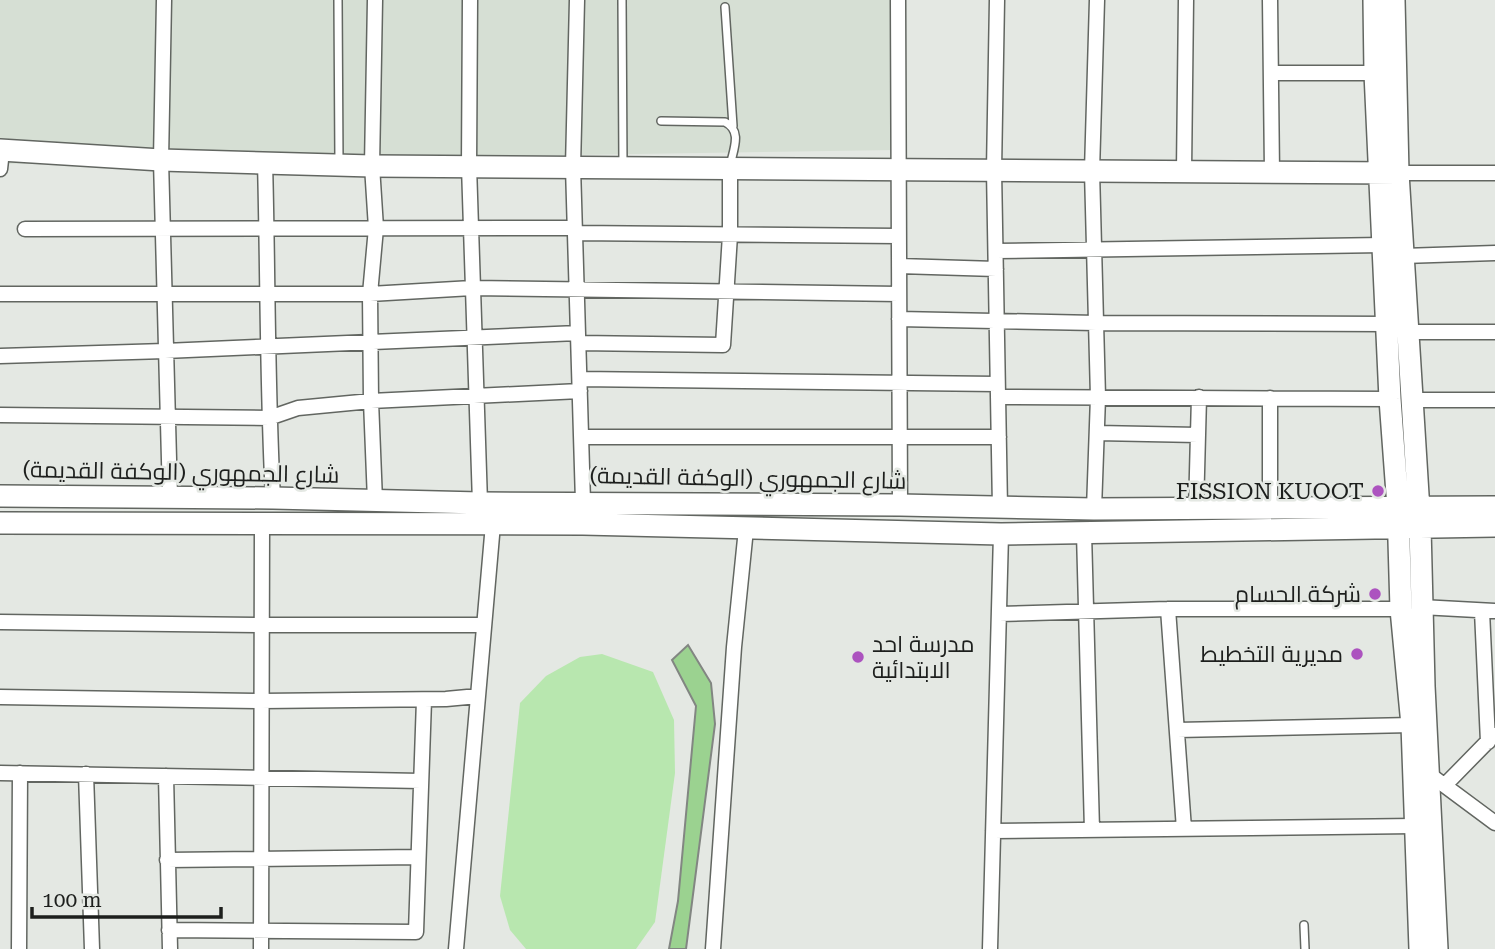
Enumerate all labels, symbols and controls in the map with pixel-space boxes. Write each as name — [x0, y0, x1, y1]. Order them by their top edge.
street label: شارع الجمهوري (الوكفة القديمة) — [22, 456, 340, 493]
street label: شارع الجمهوري (الوكفة القديمة) — [589, 462, 907, 499]
place label: FISSION KUOOT — [1176, 478, 1364, 505]
marker: FISSION KUOOT — [1370, 483, 1386, 499]
place label: شركة الحسام — [1235, 581, 1361, 610]
marker: شركة الحسام — [1367, 586, 1383, 602]
place label: مدرسة احد الابتدائية — [872, 631, 975, 684]
place label: مديرية التخطيط — [1200, 641, 1343, 668]
marker: مديرية التخطيط — [1349, 646, 1365, 662]
marker: مدرسة احد الابتدائية — [850, 649, 866, 665]
scale bar — [32, 876, 220, 920]
text: 100 m — [42, 888, 102, 912]

